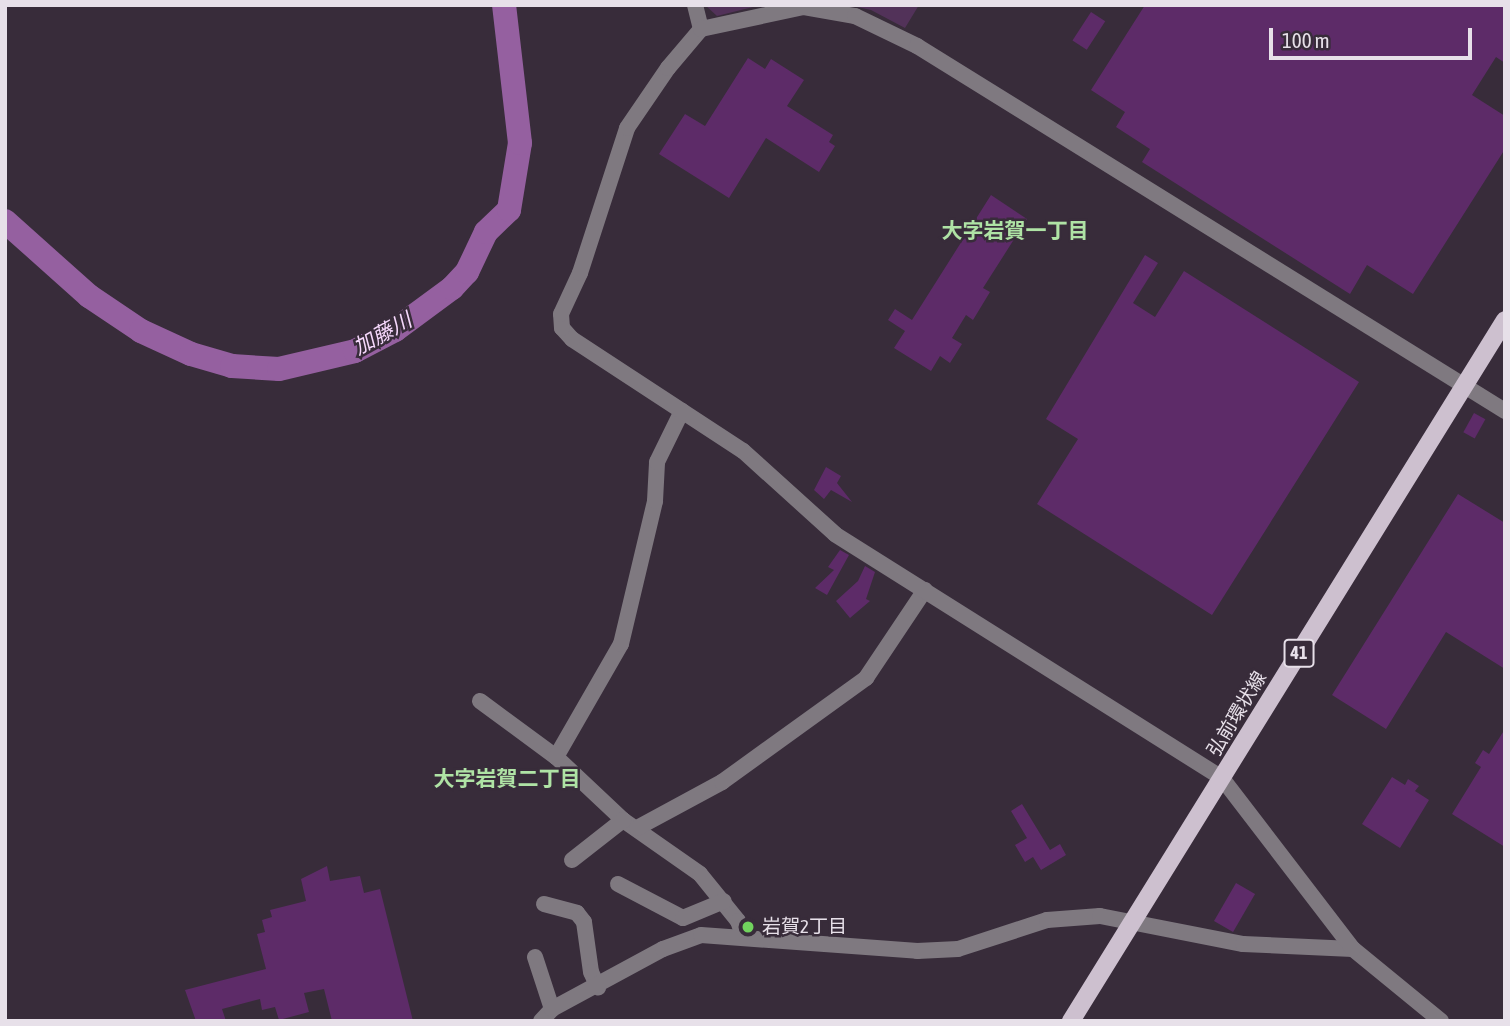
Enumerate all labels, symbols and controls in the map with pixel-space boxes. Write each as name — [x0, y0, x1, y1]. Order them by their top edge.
scale bar — [1272, 14, 1475, 58]
text: 100 m — [1282, 28, 1330, 52]
district label: 大字岩賀一丁目 — [942, 217, 1088, 243]
water label: 加藤川 — [348, 307, 416, 359]
road number: 41 — [1283, 638, 1315, 668]
street label: 弘前環状線 — [1203, 667, 1271, 761]
district label: 大字岩賀二丁目 — [434, 765, 580, 791]
place label: 岩賀2丁目 — [762, 916, 847, 938]
marker: 岩賀2丁目 — [740, 919, 756, 935]

